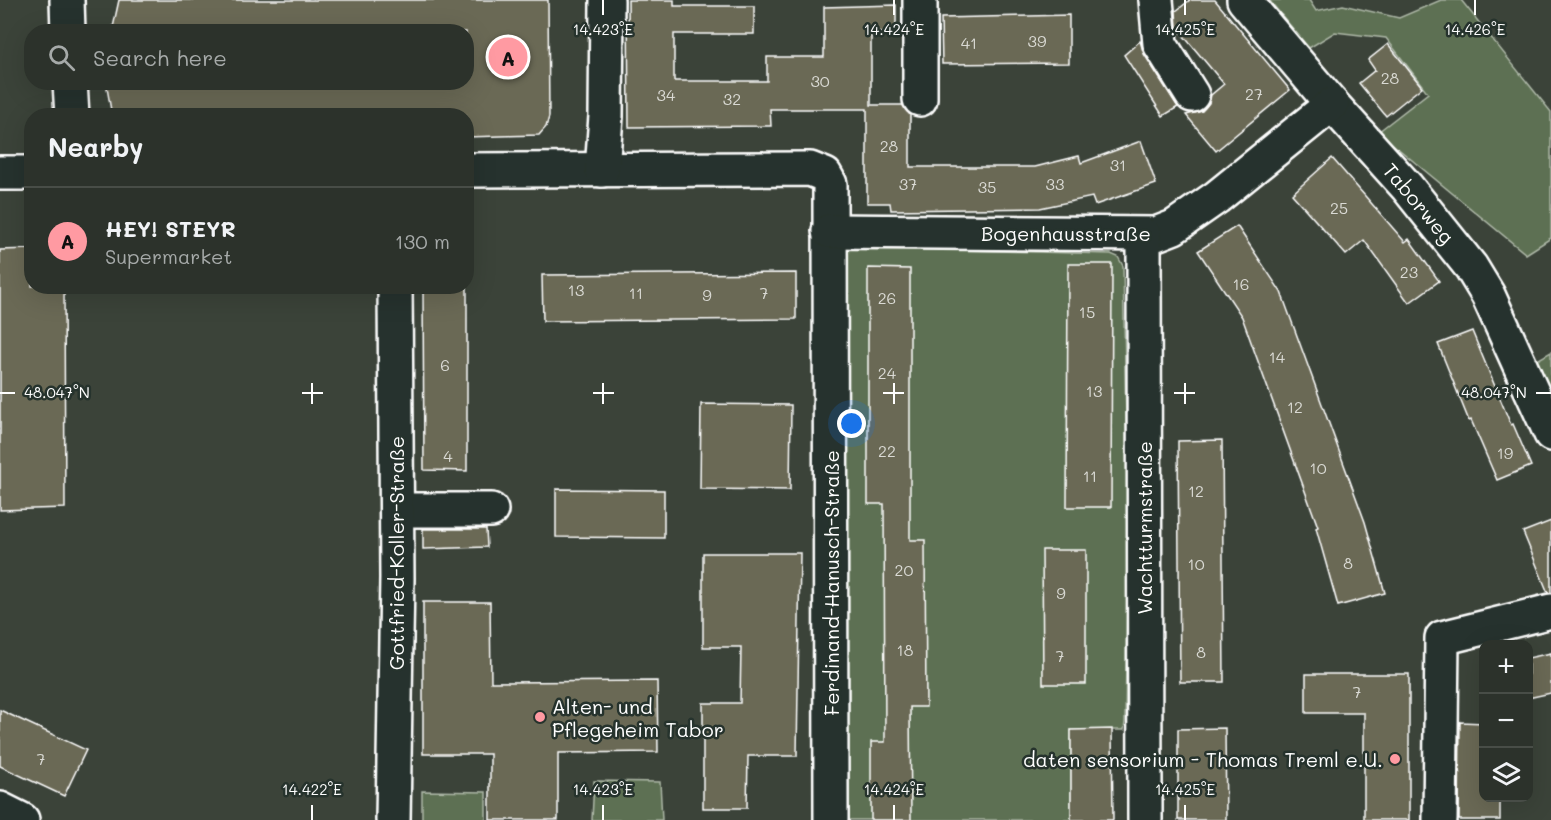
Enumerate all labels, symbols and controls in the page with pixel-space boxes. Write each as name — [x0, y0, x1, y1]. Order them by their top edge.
text: 14.423°E — [573, 19, 634, 39]
text: 14.424°E — [864, 19, 925, 39]
text: 14.425°E — [1155, 19, 1216, 39]
text: 14.426°E — [1445, 19, 1506, 39]
search box — [24, 24, 474, 90]
house number: 39 — [1028, 30, 1046, 51]
house number: 41 — [961, 32, 977, 53]
pin: A — [488, 34, 528, 80]
icon: search — [45, 41, 78, 74]
text: Search here — [93, 43, 227, 72]
house number: 28 — [1381, 67, 1400, 88]
house number: 30 — [810, 70, 830, 91]
house number: 27 — [1245, 83, 1263, 104]
house number: 34 — [657, 84, 676, 105]
house number: 32 — [723, 88, 741, 109]
text: Nearby — [48, 130, 143, 164]
house number: 28 — [880, 135, 899, 156]
house number: 31 — [1110, 154, 1126, 175]
street label: Taborweg — [1378, 157, 1460, 249]
house number: 37 — [899, 173, 917, 194]
house number: 33 — [1046, 173, 1064, 194]
house number: 35 — [978, 176, 996, 197]
house number: 25 — [1330, 197, 1348, 218]
text: HEY! STEYR — [105, 214, 236, 243]
street label: Bogenhausstraße — [981, 220, 1151, 246]
text: A — [61, 228, 74, 254]
text: 130 m — [395, 228, 450, 254]
text: Supermarket — [105, 243, 232, 269]
house number: 23 — [1400, 261, 1418, 282]
house number: 16 — [1233, 273, 1249, 294]
house number: 13 — [568, 279, 584, 300]
house number: 11 — [629, 282, 643, 303]
house number: 7 — [760, 282, 769, 303]
house number: 9 — [702, 284, 712, 305]
house number: 26 — [878, 287, 896, 308]
house number: 15 — [1079, 301, 1095, 322]
house number: 14 — [1269, 346, 1286, 367]
house number: 6 — [440, 354, 450, 375]
house number: 24 — [878, 362, 897, 383]
house number: 13 — [1086, 380, 1102, 401]
text: 48.047°N — [24, 382, 90, 402]
text: 48.047°N — [1461, 382, 1527, 402]
house number: 12 — [1287, 396, 1303, 417]
your location — [837, 409, 866, 438]
street label: Gottfried-Koller-Straße — [383, 436, 409, 670]
house number: 22 — [878, 440, 896, 461]
street label: Wachtturmstraße — [1131, 441, 1157, 615]
house number: 19 — [1497, 442, 1513, 463]
house number: 4 — [443, 445, 453, 466]
street label: Ferdinand-Hanusch-Straße — [818, 450, 844, 716]
house number: 10 — [1309, 457, 1327, 478]
house number: 11 — [1083, 465, 1097, 486]
house number: 12 — [1188, 480, 1204, 501]
house number: 8 — [1343, 552, 1353, 573]
house number: 10 — [1187, 553, 1205, 574]
house number: 20 — [895, 559, 914, 580]
house number: 9 — [1056, 582, 1066, 603]
house number: 18 — [897, 639, 914, 660]
map controls — [1479, 640, 1533, 802]
button: + — [1479, 640, 1533, 694]
house number: 8 — [1196, 641, 1206, 662]
house number: 7 — [1056, 645, 1065, 666]
house number: 7 — [1353, 681, 1362, 702]
place label: Alten- und Pflegeheim Tabor — [552, 693, 724, 742]
button: − — [1479, 694, 1533, 748]
marker: Alten- und Pflegeheim Tabor — [533, 710, 547, 724]
place label: daten sensorium - Thomas Treml e.U. — [1023, 746, 1383, 772]
house number: 7 — [37, 748, 46, 769]
button: layers — [1479, 748, 1533, 802]
marker: daten sensorium - Thomas Treml e.U. — [1388, 752, 1402, 766]
text: 14.422°E — [282, 779, 342, 799]
text: 14.423°E — [573, 779, 634, 799]
text: 14.424°E — [864, 779, 925, 799]
text: 14.425°E — [1155, 779, 1216, 799]

